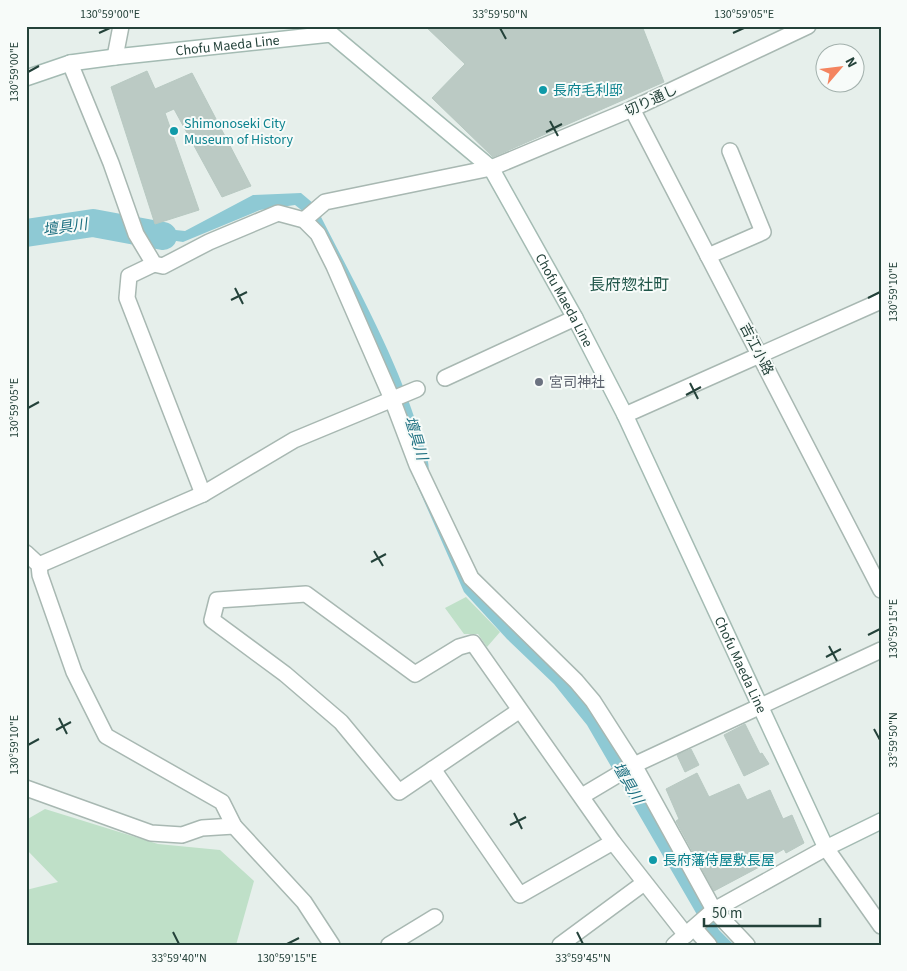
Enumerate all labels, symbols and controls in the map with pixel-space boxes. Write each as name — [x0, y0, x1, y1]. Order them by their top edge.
text: 130°59'00"E — [80, 6, 140, 23]
text: 33°59'50"N — [472, 6, 528, 23]
text: 130°59'05"E — [714, 6, 774, 23]
street label: Chofu Maeda Line — [175, 31, 281, 61]
text: 130°59'00"E — [6, 42, 23, 102]
north arrow — [814, 42, 864, 92]
text: N — [840, 54, 862, 71]
street label: 切り通し — [622, 80, 681, 122]
place label: 長府毛利邸 — [553, 81, 623, 101]
marker: 長府毛利邸 — [537, 84, 549, 96]
place label: Shimonoseki City Museum of History — [184, 114, 294, 150]
marker: Shimonoseki City Museum of History — [168, 125, 180, 137]
water label: 壇具川 — [41, 214, 91, 241]
street label: Chofu Maeda Line — [530, 250, 597, 351]
text: 130°59'10"E — [885, 262, 902, 322]
district label: 長府惣社町 — [589, 274, 669, 296]
street label: 吉江小路 — [734, 320, 778, 379]
place label: 宮司神社 — [549, 373, 605, 393]
marker: 宮司神社 — [533, 376, 545, 388]
text: 130°59'05"E — [6, 378, 23, 438]
water label: 壇具川 — [399, 414, 433, 465]
text: 130°59'15"E — [885, 599, 902, 659]
street label: Chofu Maeda Line — [709, 613, 771, 717]
text: 33°59'50"N — [885, 712, 902, 768]
text: 130°59'10"E — [6, 715, 23, 775]
water label: 壇具川 — [607, 759, 649, 810]
place label: 長府藩侍屋敷長屋 — [663, 851, 775, 871]
marker: 長府藩侍屋敷長屋 — [647, 854, 659, 866]
scale bar — [704, 896, 821, 928]
text: 50 m — [712, 903, 742, 924]
text: 33°59'40"N — [151, 950, 207, 967]
text: 130°59'15"E — [257, 950, 317, 967]
text: 33°59'45"N — [555, 950, 611, 967]

